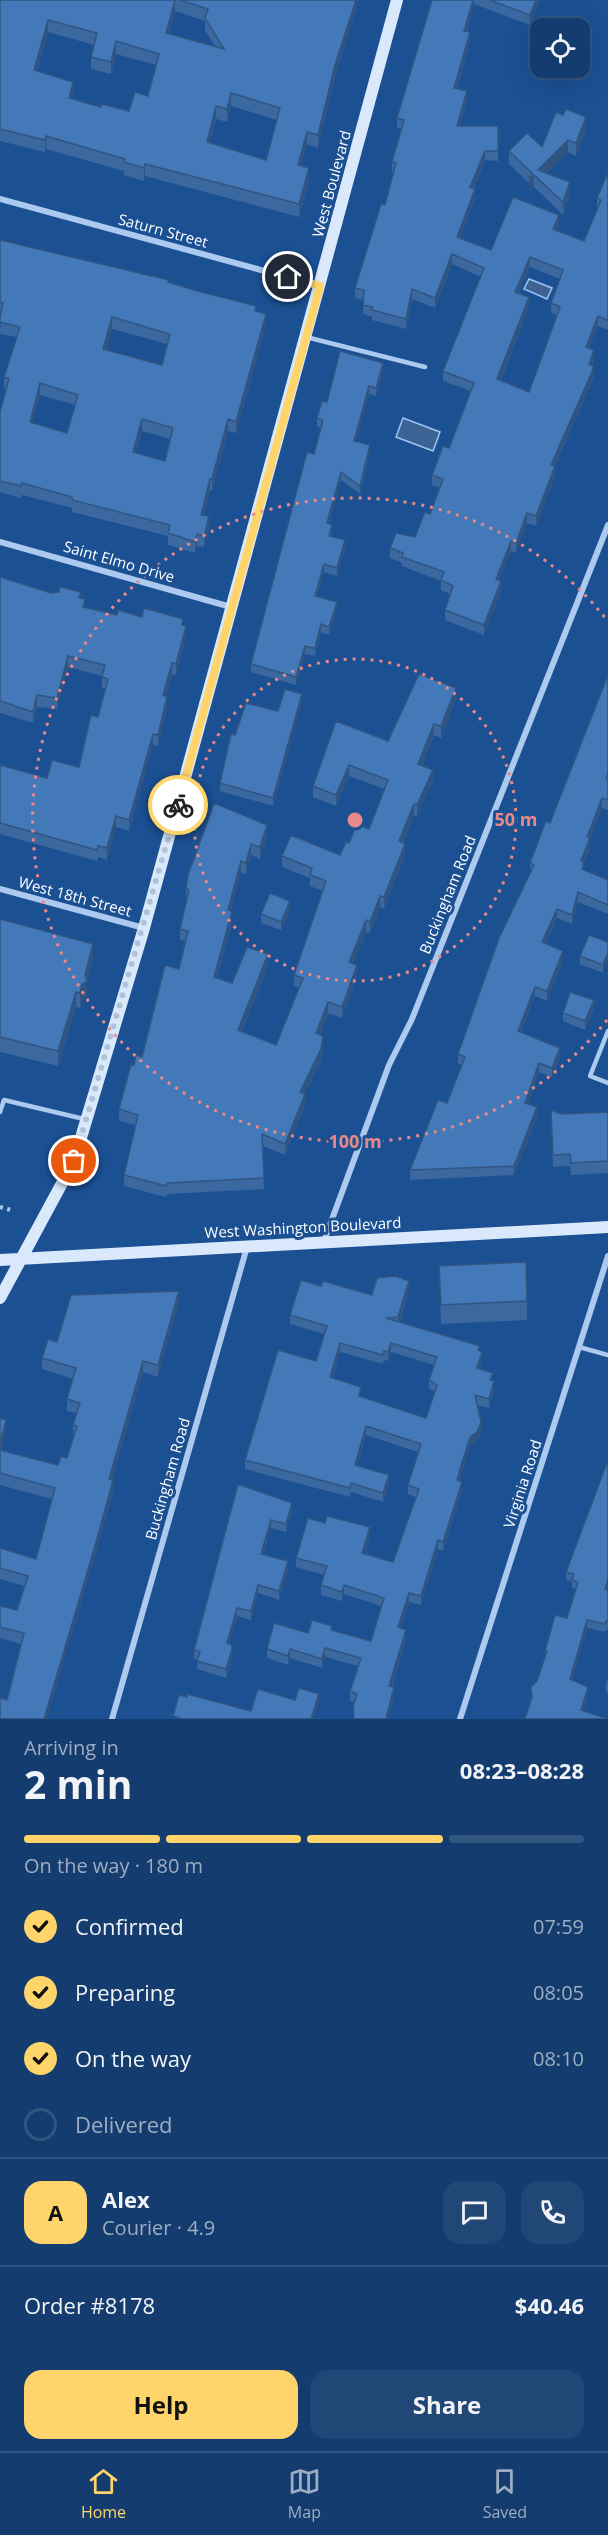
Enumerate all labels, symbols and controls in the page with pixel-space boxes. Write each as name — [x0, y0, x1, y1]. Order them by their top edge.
map controls — [530, 18, 590, 78]
button: locate — [530, 18, 590, 78]
street label: West Boulevard — [307, 128, 355, 239]
street label: Saturn Street — [116, 208, 210, 252]
pin — [262, 251, 313, 302]
icon: home — [271, 260, 304, 293]
street label: Saint Elmo Drive — [62, 536, 177, 586]
courier — [148, 775, 208, 835]
icon: bike — [162, 789, 195, 822]
text: 50 m — [495, 807, 537, 831]
centre of rings — [345, 810, 365, 830]
street label: Buckingham Road — [414, 832, 480, 957]
street label: West 18th Street — [17, 871, 134, 921]
text: 100 m — [328, 1129, 382, 1153]
pin — [48, 1135, 99, 1186]
icon: bag — [57, 1144, 90, 1177]
street label: West Washington Boulevard — [204, 1212, 402, 1242]
street label: Buckingham Road — [140, 1415, 194, 1542]
street label: Virginia Road — [498, 1437, 546, 1530]
text: Arriving in — [24, 1734, 119, 1761]
text: 08:23–08:28 — [460, 1755, 584, 1785]
text: 2 min — [24, 1757, 132, 1810]
text: On the way · 180 m — [24, 1852, 203, 1879]
icon: check — [24, 1910, 57, 1943]
text: Confirmed — [75, 1911, 184, 1941]
text: 07:59 — [533, 1913, 584, 1940]
icon: check — [24, 1976, 57, 2009]
text: Preparing — [75, 1977, 175, 2007]
text: 08:05 — [533, 1979, 584, 2006]
icon: check — [24, 2042, 57, 2075]
text: On the way — [75, 2043, 191, 2073]
text: 08:10 — [533, 2045, 584, 2072]
text: Delivered — [75, 2109, 173, 2139]
button: chat — [443, 2181, 506, 2244]
button: phone — [521, 2181, 584, 2244]
text: Alex — [102, 2184, 150, 2214]
text: A — [48, 2197, 63, 2227]
text: Courier · 4.9 — [102, 2214, 215, 2241]
text: Order #8178 — [24, 2290, 155, 2320]
text: $40.46 — [515, 2290, 584, 2320]
button: Help — [24, 2370, 298, 2439]
button: Share — [310, 2370, 584, 2439]
tab: Home — [81, 2465, 126, 2523]
tab: Map — [288, 2465, 321, 2523]
tab: Saved — [483, 2465, 527, 2523]

